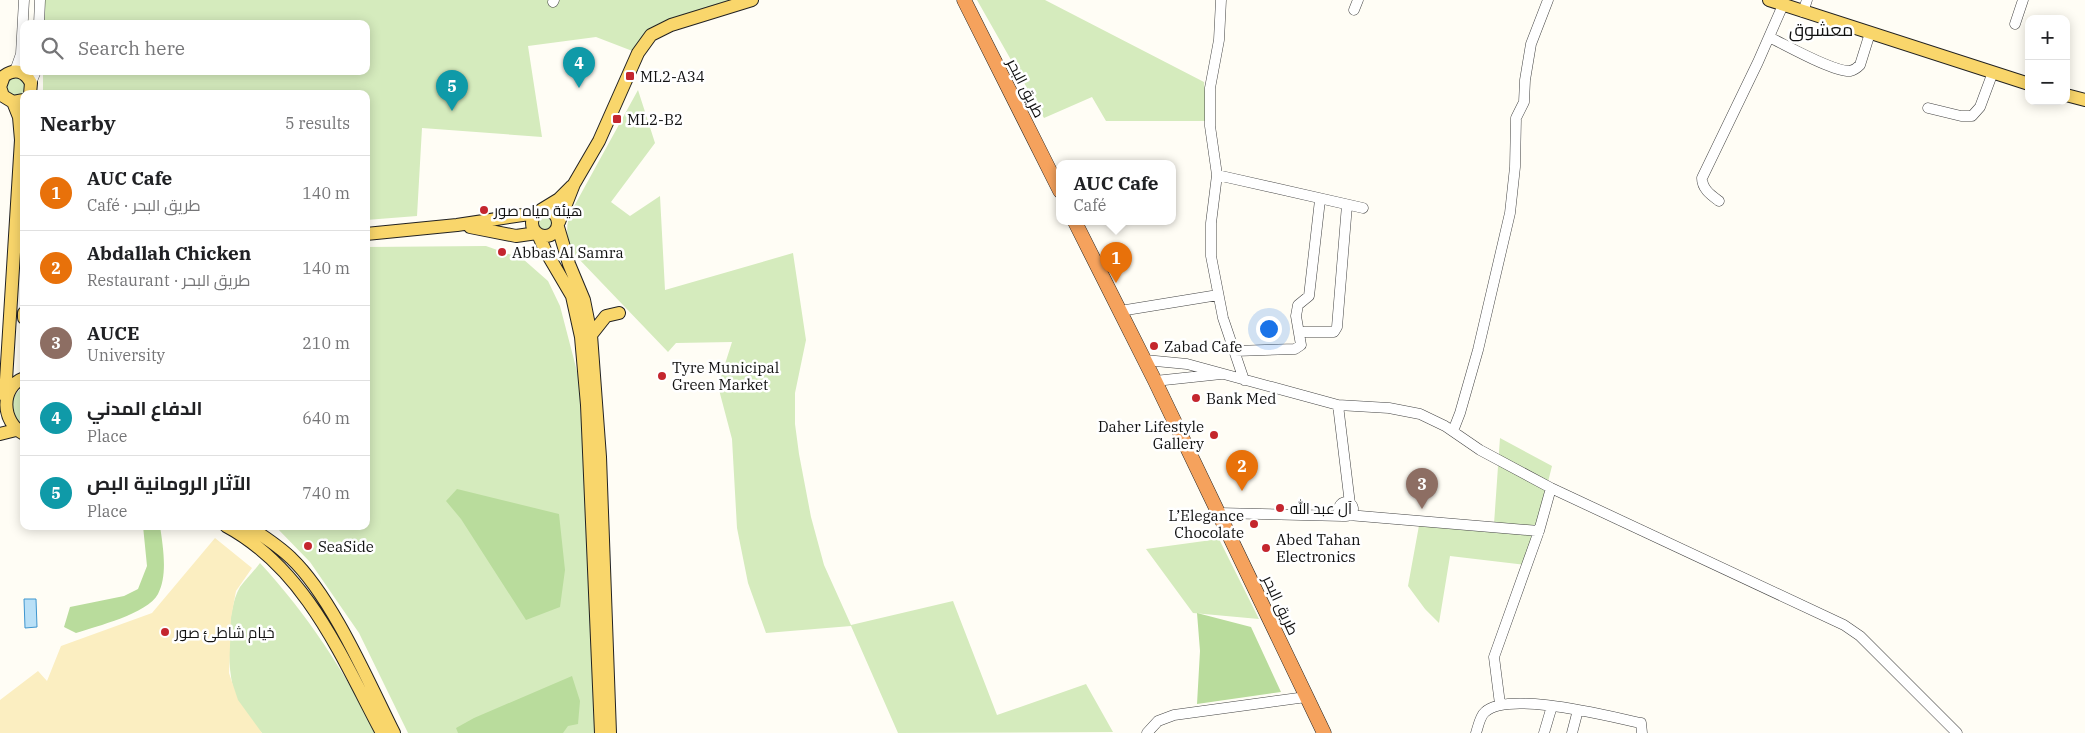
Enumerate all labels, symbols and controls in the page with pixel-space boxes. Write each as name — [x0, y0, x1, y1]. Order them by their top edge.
map controls — [2025, 15, 2070, 105]
button: + — [2025, 15, 2070, 60]
district label: معشوق — [1789, 18, 1853, 42]
search box — [20, 20, 370, 75]
icon: search — [38, 34, 66, 62]
text: Search here — [78, 36, 185, 60]
pin: 4 — [563, 47, 595, 88]
street label: طريق البحر — [1002, 54, 1049, 121]
button: − — [2025, 60, 2070, 105]
place label: ML2-A34 — [640, 67, 705, 86]
pin: 5 — [436, 70, 468, 111]
marker: ML2-A34 — [624, 70, 636, 82]
text: Nearby — [40, 109, 116, 137]
place label: ML2-B2 — [627, 110, 683, 129]
text: 5 results — [285, 113, 350, 133]
marker: ML2-B2 — [611, 113, 623, 125]
popup — [1056, 160, 1176, 225]
text: AUC Cafe — [87, 166, 172, 190]
text: AUC Cafe — [1073, 171, 1159, 195]
text: 1 — [51, 183, 61, 203]
text: 140 m — [302, 183, 350, 203]
text: Café · طريق البحر — [87, 195, 201, 215]
text: Café — [1073, 195, 1106, 215]
place label: هيئة مياه صور — [493, 201, 583, 220]
marker: هيئة مياه صور — [478, 204, 490, 216]
text: Abdallah Chicken — [87, 241, 251, 265]
pin: 1 — [1100, 242, 1132, 283]
place label: Abbas Al Samra — [512, 243, 624, 262]
marker: Abbas Al Samra — [496, 246, 508, 258]
text: 2 — [51, 258, 61, 278]
text: 140 m — [302, 258, 350, 278]
text: Restaurant · طريق البحر — [87, 270, 250, 290]
your location — [1256, 316, 1282, 342]
text: AUCE — [87, 321, 139, 345]
text: 3 — [51, 333, 61, 353]
text: 210 m — [302, 333, 350, 353]
place label: Zabad Cafe — [1164, 337, 1242, 356]
marker: Zabad Cafe — [1148, 340, 1160, 352]
text: University — [87, 345, 165, 365]
place label: Tyre Municipal Green Market — [672, 358, 779, 394]
marker: Tyre Municipal Green Market — [656, 370, 668, 382]
place label: Bank Med — [1206, 389, 1276, 408]
marker: Bank Med — [1190, 392, 1202, 404]
text: الدفاع المدني — [87, 396, 202, 420]
text: 4 — [51, 408, 61, 428]
text: 640 m — [302, 408, 350, 428]
place label: Daher Lifestyle Gallery — [1098, 417, 1204, 453]
text: Place — [87, 426, 127, 446]
marker: Daher Lifestyle Gallery — [1208, 429, 1220, 441]
pin: 2 — [1226, 450, 1258, 491]
pin: 3 — [1406, 468, 1438, 509]
text: الآثار الرومانية البص — [87, 471, 251, 495]
text: 5 — [51, 483, 61, 503]
text: 740 m — [302, 483, 350, 503]
place label: آل عبد الله — [1290, 499, 1352, 518]
text: Place — [87, 501, 127, 521]
marker: آل عبد الله — [1274, 502, 1286, 514]
place label: L’Elegance Chocolate — [1169, 506, 1244, 542]
marker: L’Elegance Chocolate — [1248, 518, 1260, 530]
place label: Abed Tahan Electronics — [1276, 530, 1361, 566]
place label: SeaSide — [318, 537, 374, 556]
marker: SeaSide — [302, 540, 314, 552]
marker: Abed Tahan Electronics — [1260, 542, 1272, 554]
street label: طريق البحر — [1258, 571, 1303, 638]
place label: خيام شاطئ صور — [174, 623, 275, 643]
marker: خيام شاطئ صور — [159, 626, 171, 638]

